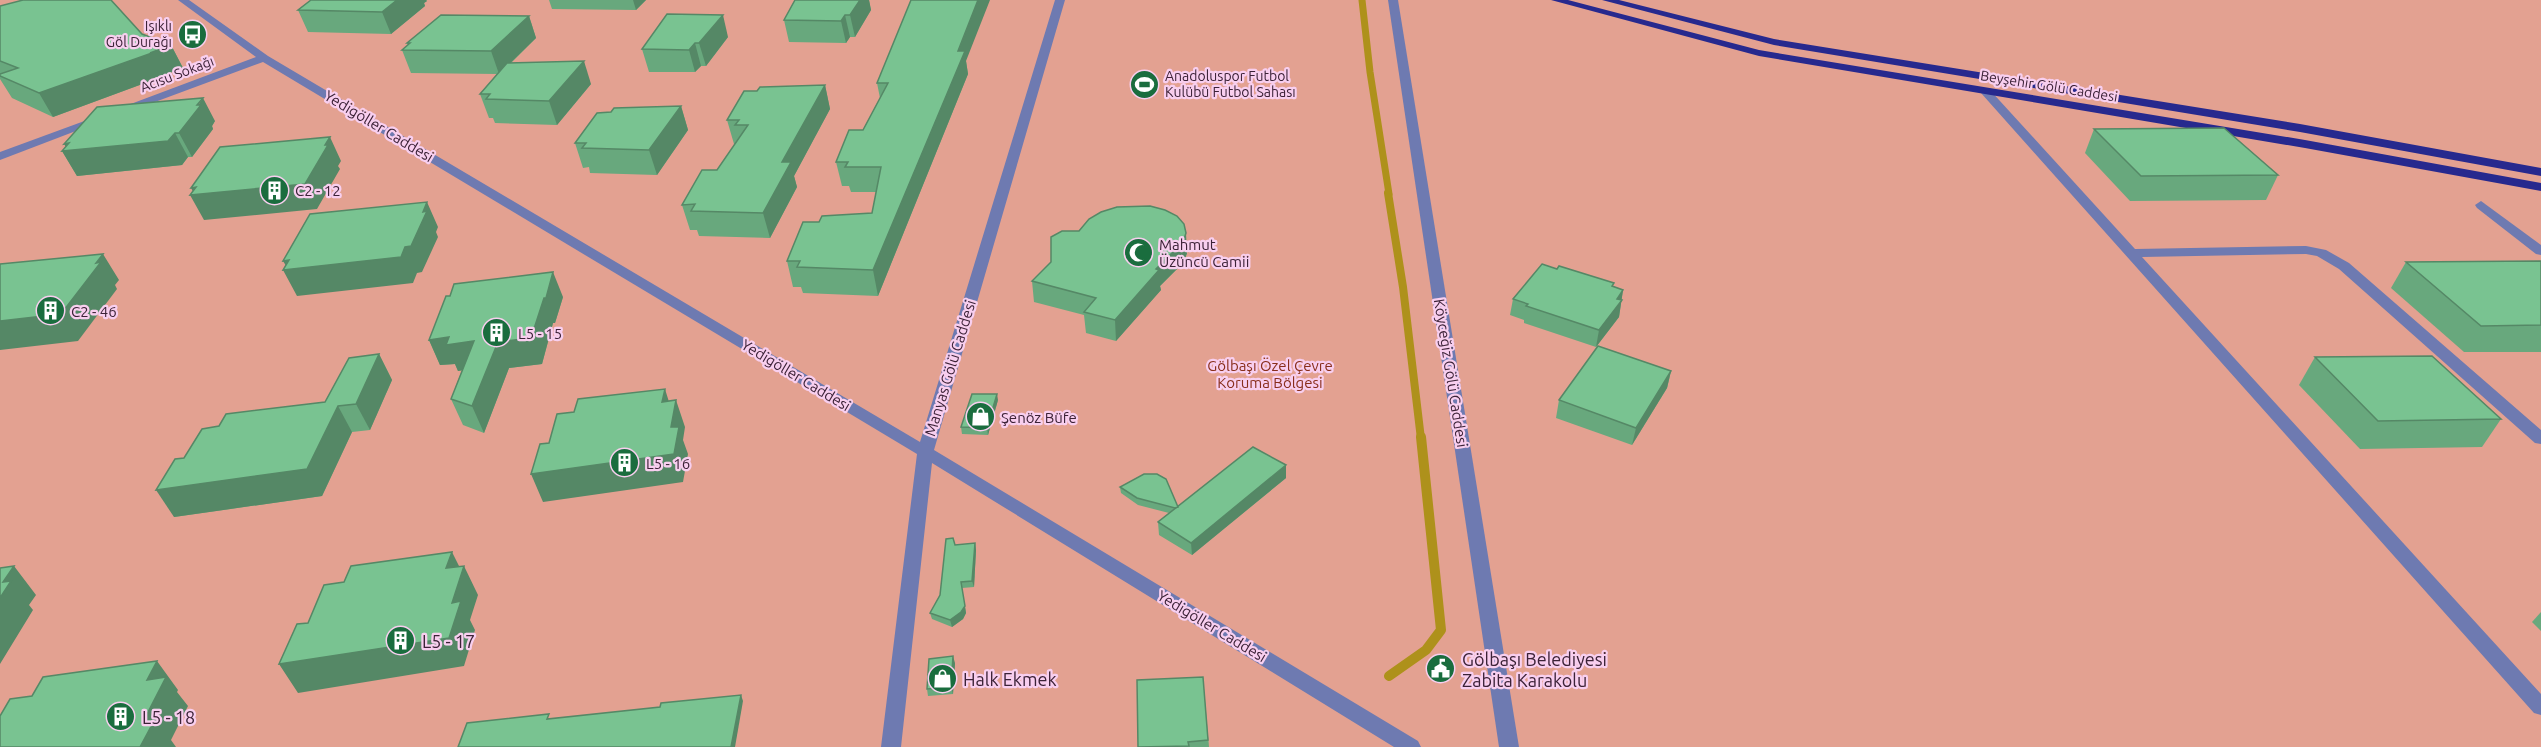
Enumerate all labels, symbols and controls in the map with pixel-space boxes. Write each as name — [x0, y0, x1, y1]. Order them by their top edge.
place label: Işıklı Göl Durağı — [106, 18, 172, 50]
bus stop icon: Işıklı Göl Durağı — [177, 18, 209, 50]
street label: Acısu Sokağı — [138, 53, 216, 95]
street label: Beyşehir Gölü Caddesi — [1979, 67, 2119, 105]
sports icon: Anadoluspor Futbol Kulübü Futbol Sahası — [1128, 68, 1160, 100]
place label: Anadoluspor Futbol Kulübü Futbol Sahası — [1165, 68, 1296, 100]
street label: Yedigöller Caddesi — [321, 87, 437, 165]
building icon: C2 - 12 — [258, 174, 290, 206]
place label: C2 - 12 — [295, 182, 341, 199]
place label: Mahmut Üzüncü Camii — [1159, 236, 1249, 270]
mosque icon: Mahmut Üzüncü Camii — [1122, 237, 1154, 269]
building icon: C2 - 46 — [34, 295, 66, 327]
street label: Köyceğiz Gölü Caddesi — [1431, 297, 1471, 449]
street label: Manyas Gölü Caddesi — [921, 298, 979, 438]
place label: C2 - 46 — [71, 303, 117, 320]
building icon: L5 - 15 — [481, 317, 513, 349]
place label: L5 - 15 — [518, 325, 562, 342]
street label: Yedigöller Caddesi — [738, 336, 854, 414]
park label: Gölbaşı Özel Çevre Koruma Bölgesi — [1207, 357, 1333, 391]
shop icon: Şenöz Büfe — [964, 401, 996, 433]
place label: Şenöz Büfe — [1001, 409, 1077, 426]
building icon: L5 - 16 — [609, 447, 641, 479]
place label: L5 - 16 — [646, 455, 690, 472]
street label: Yedigöller Caddesi — [1154, 587, 1270, 665]
building icon: L5 - 17 — [385, 625, 417, 657]
place label: L5 - 17 — [422, 631, 475, 651]
place label: Gölbaşı Belediyesi Zabita Karakolu — [1462, 649, 1607, 690]
public building icon: Gölbaşı Belediyesi Zabita Karakolu — [1425, 653, 1457, 685]
shop icon: Halk Ekmek — [926, 663, 958, 695]
place label: Halk Ekmek — [963, 669, 1056, 689]
building icon: L5 - 18 — [105, 701, 137, 733]
place label: L5 - 18 — [142, 707, 195, 727]

